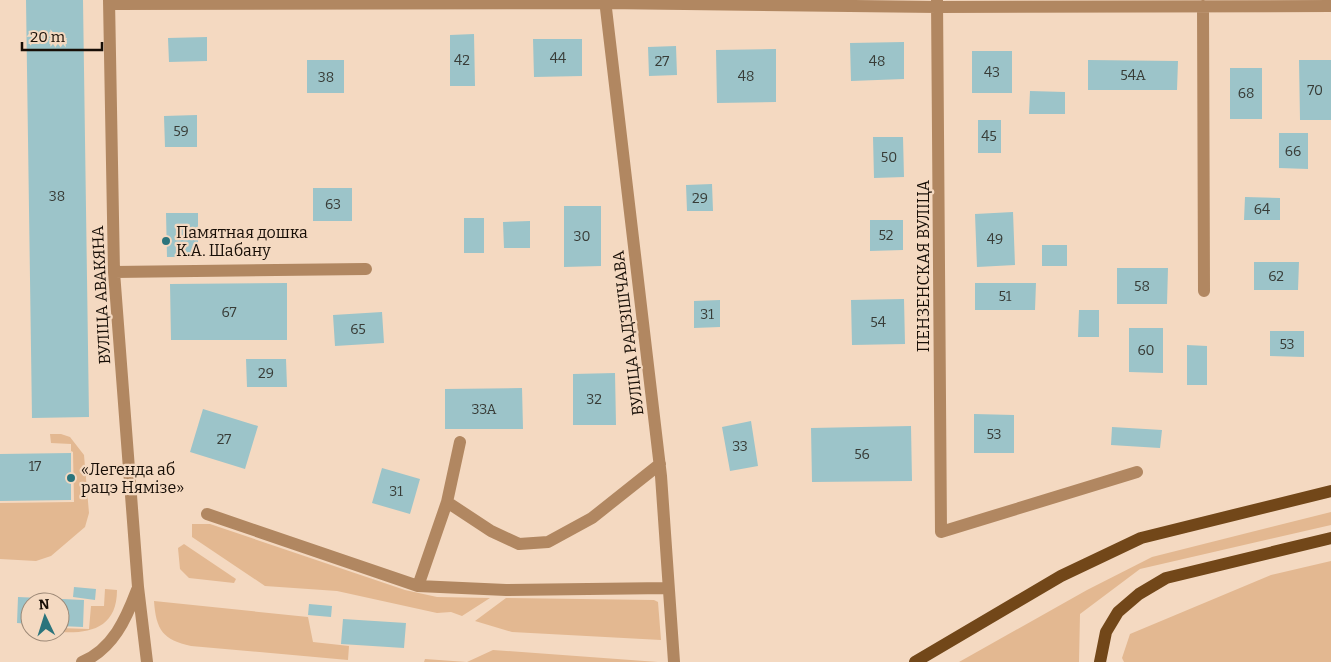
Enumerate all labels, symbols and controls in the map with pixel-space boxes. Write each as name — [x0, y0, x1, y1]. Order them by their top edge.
scale bar — [22, 20, 102, 52]
text: 20 m — [30, 28, 66, 46]
house number: 44 — [550, 50, 566, 67]
house number: 42 — [454, 52, 470, 69]
house number: 27 — [655, 53, 669, 70]
house number: 48 — [869, 53, 885, 70]
house number: 43 — [984, 64, 1000, 81]
house number: 54А — [1120, 67, 1146, 84]
house number: 48 — [738, 68, 754, 85]
house number: 38 — [318, 69, 334, 86]
house number: 70 — [1307, 82, 1323, 99]
house number: 68 — [1238, 85, 1254, 102]
house number: 59 — [173, 123, 189, 140]
house number: 45 — [981, 128, 997, 145]
house number: 66 — [1285, 143, 1301, 160]
house number: 50 — [881, 149, 897, 166]
street label: ПЕНЗЕНСКАЯ ВУЛІЦА — [914, 179, 933, 352]
house number: 38 — [49, 188, 65, 205]
house number: 29 — [692, 190, 708, 207]
house number: 63 — [325, 196, 341, 213]
house number: 64 — [1254, 201, 1270, 218]
place label: Памятная дошка К.А. Шабану — [176, 223, 308, 260]
street label: ВУЛІЦА АВАКЯНА — [88, 225, 114, 365]
house number: 52 — [879, 227, 893, 244]
house number: 30 — [574, 228, 590, 245]
house number: 49 — [987, 231, 1003, 248]
marker: Памятная дошка К.А. Шабану — [160, 235, 172, 247]
street label: ВУЛІЦА РАДЗІШЧАВА — [608, 249, 648, 417]
house number: 62 — [1268, 268, 1284, 285]
house number: 58 — [1134, 278, 1150, 295]
house number: 51 — [999, 288, 1012, 305]
house number: 67 — [221, 304, 237, 321]
house number: 31 — [700, 306, 714, 323]
house number: 54 — [870, 314, 886, 331]
house number: 65 — [350, 321, 366, 338]
house number: 53 — [1279, 336, 1295, 353]
house number: 60 — [1137, 342, 1155, 359]
house number: 29 — [258, 365, 274, 382]
house number: 32 — [586, 391, 602, 408]
house number: 33А — [471, 401, 497, 418]
house number: 53 — [986, 426, 1002, 443]
house number: 27 — [217, 431, 231, 448]
house number: 33 — [732, 438, 748, 455]
house number: 56 — [854, 446, 870, 463]
house number: 17 — [29, 458, 41, 475]
place label: «Легенда аб рацэ Нямізе» — [81, 460, 184, 497]
marker: «Легенда аб рацэ Нямізе» — [65, 472, 77, 484]
house number: 31 — [389, 483, 403, 500]
north arrow — [20, 592, 70, 642]
text: N — [38, 596, 50, 613]

